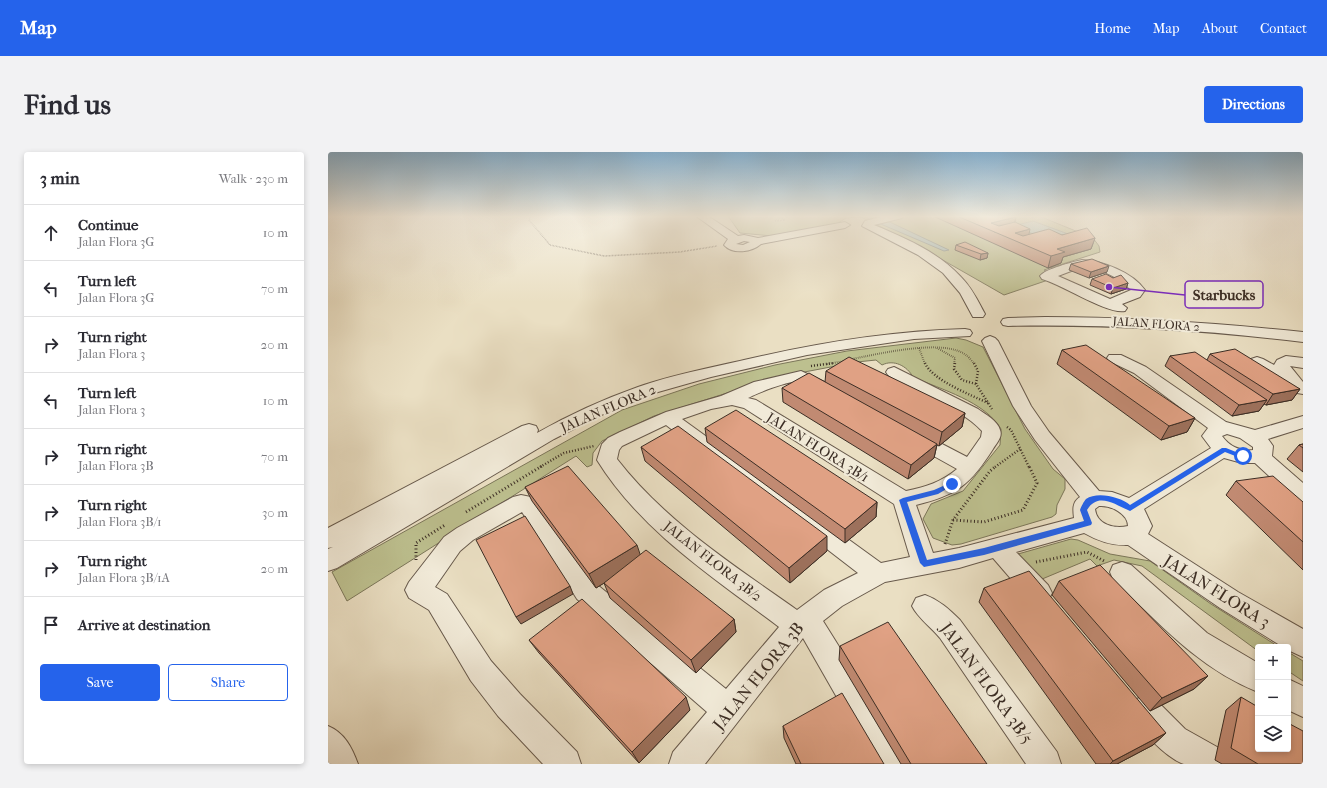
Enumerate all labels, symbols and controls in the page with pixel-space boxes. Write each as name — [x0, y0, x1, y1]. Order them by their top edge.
text: Map — [20, 17, 56, 39]
text: Home — [1094, 20, 1131, 37]
text: Map — [1153, 20, 1180, 37]
text: About — [1202, 20, 1238, 37]
text: Contact — [1260, 20, 1307, 37]
button: Directions — [1204, 86, 1303, 123]
text: Find us — [24, 88, 111, 121]
text: 3 min — [40, 168, 80, 188]
text: Walk · 230 m — [219, 171, 288, 186]
text: Continue — [78, 216, 138, 234]
icon: ahead — [40, 222, 62, 244]
text: 10 m — [263, 225, 288, 240]
text: Jalan Flora 3G — [78, 234, 155, 249]
text: Turn left — [78, 272, 136, 290]
icon: left — [40, 278, 62, 300]
text: 70 m — [261, 281, 288, 296]
callout: Starbucks — [1185, 281, 1263, 308]
text: Starbucks — [1193, 286, 1256, 304]
text: Jalan Flora 3G — [78, 290, 155, 305]
street label: JALAN FLORA 2 — [1111, 314, 1200, 334]
text: Turn right — [78, 328, 147, 346]
icon: right — [40, 334, 62, 356]
text: 20 m — [261, 337, 288, 352]
text: Jalan Flora 3 — [78, 346, 145, 361]
street label: JALAN FLORA 2 — [557, 381, 658, 437]
text: Turn left — [78, 384, 136, 402]
icon: left — [40, 390, 62, 412]
text: 10 m — [263, 393, 288, 408]
text: Jalan Flora 3 — [78, 402, 145, 417]
street label: JALAN FLORA 3B/1 — [762, 408, 872, 486]
text: Turn right — [78, 440, 147, 458]
icon: right — [40, 446, 62, 468]
route start — [1234, 447, 1252, 465]
text: 70 m — [261, 449, 288, 464]
text: Jalan Flora 3B — [78, 458, 154, 473]
route end — [943, 475, 961, 493]
text: Turn right — [78, 496, 147, 514]
icon: right — [40, 502, 62, 524]
text: 30 m — [262, 505, 288, 520]
text: Jalan Flora 3B/1 — [78, 514, 162, 529]
street label: JALAN FLORA 3B/2 — [659, 517, 765, 605]
street label: JALAN FLORA 3 — [1158, 549, 1274, 632]
text: Turn right — [78, 552, 147, 570]
icon: right — [40, 558, 62, 580]
text: 20 m — [261, 561, 288, 576]
text: Jalan Flora 3B/1A — [78, 570, 170, 585]
icon: arrive — [40, 614, 62, 636]
text: Arrive at destination — [78, 616, 210, 634]
street label: JALAN FLORA 3B/5 — [935, 617, 1038, 747]
street label: JALAN FLORA 3B — [707, 618, 808, 736]
map controls — [1255, 644, 1291, 752]
button: + — [1255, 644, 1291, 680]
button: Save — [40, 664, 160, 701]
button: Share — [168, 664, 288, 701]
button: − — [1255, 680, 1291, 716]
button: layers — [1255, 716, 1291, 752]

